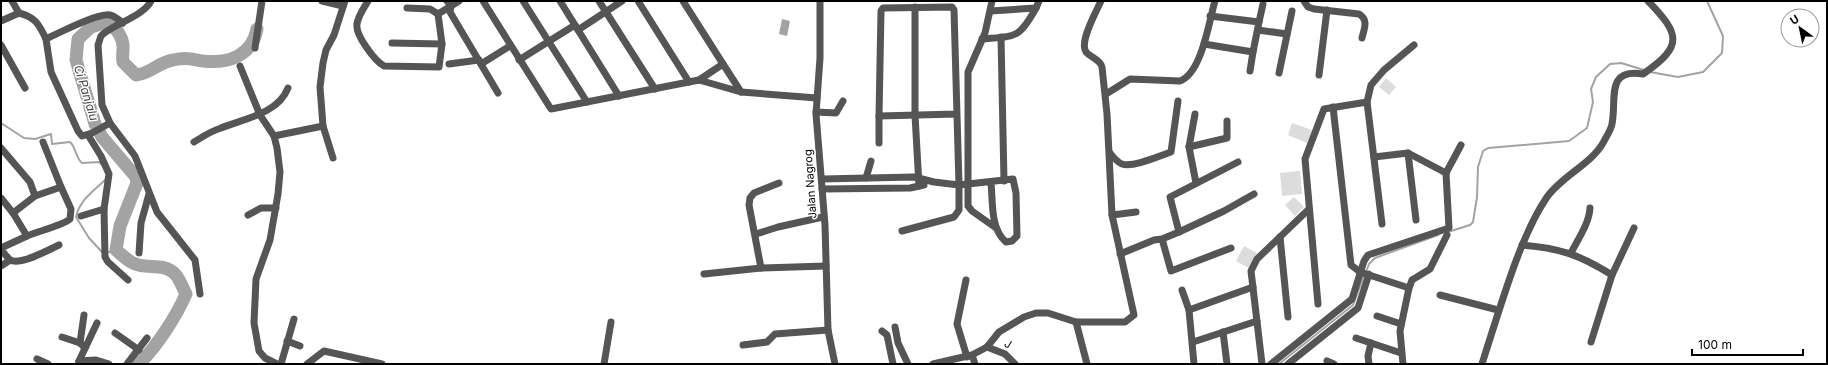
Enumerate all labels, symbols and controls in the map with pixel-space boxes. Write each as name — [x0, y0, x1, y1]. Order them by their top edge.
north arrow — [1780, 8, 1820, 48]
text: U — [1787, 12, 1802, 28]
water label: Ci Panjalu — [71, 63, 102, 122]
street label: Jalan Nagrog — [801, 149, 819, 219]
scale bar — [1692, 331, 1803, 357]
street label: J — [1002, 336, 1014, 352]
text: 100 m — [1698, 337, 1732, 352]

